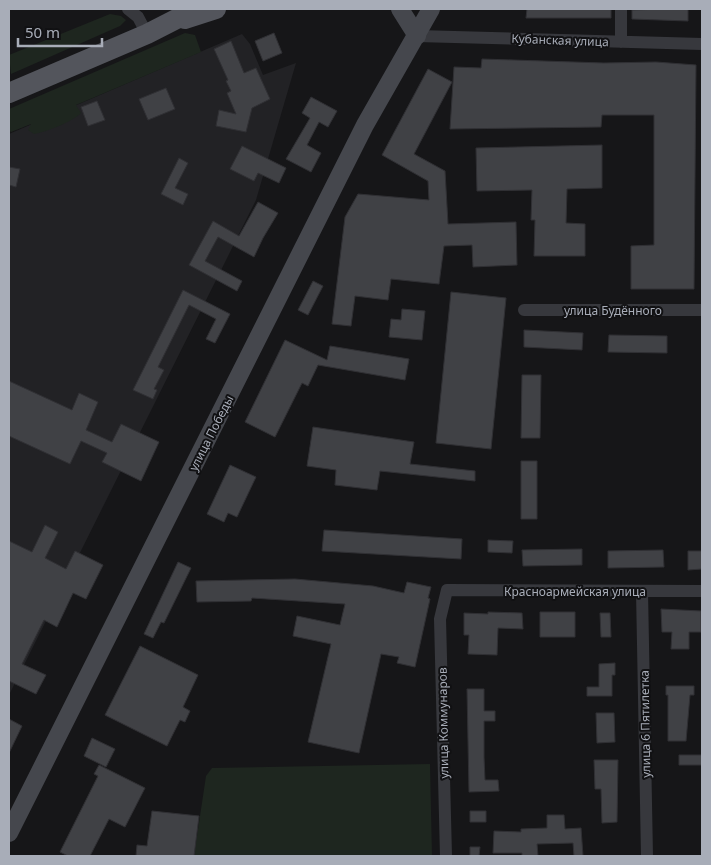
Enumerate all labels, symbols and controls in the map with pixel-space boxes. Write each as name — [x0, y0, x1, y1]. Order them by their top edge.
scale bar — [18, 15, 101, 47]
text: 50 m — [25, 22, 60, 42]
street label: Кубанская улица — [511, 30, 609, 50]
street label: улица Будённого — [564, 302, 662, 319]
street label: улица Победы — [185, 392, 237, 474]
street label: Красноармейская улица — [504, 583, 646, 600]
street label: улица Коммунаров — [434, 667, 452, 779]
street label: улица 6 Пятилетка — [636, 670, 654, 778]

